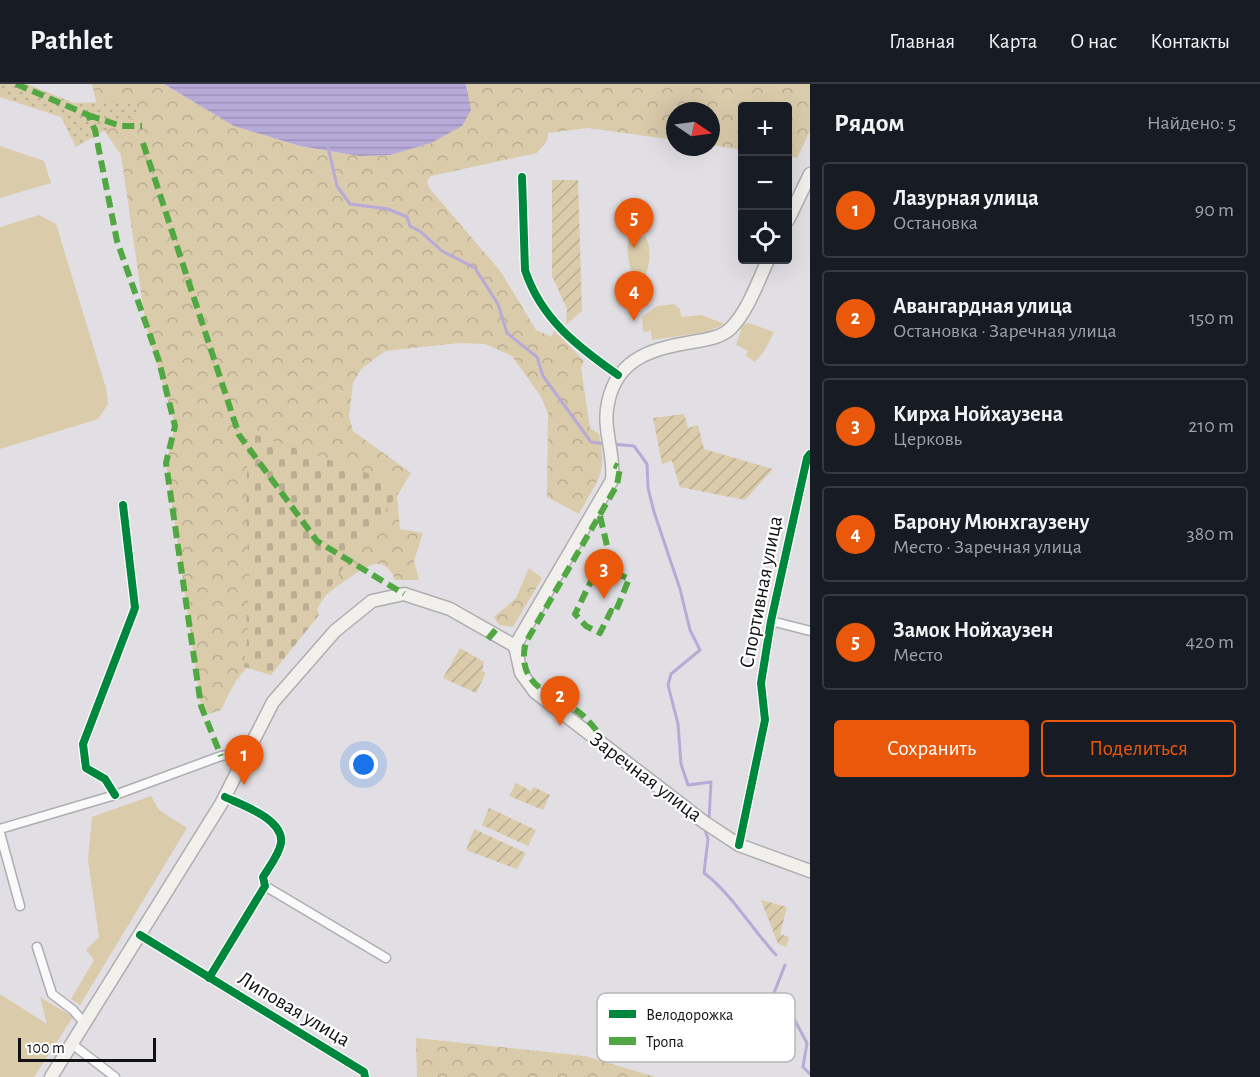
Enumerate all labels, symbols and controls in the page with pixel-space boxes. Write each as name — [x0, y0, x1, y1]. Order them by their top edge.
text: Pathlet — [30, 27, 113, 55]
text: Главная — [889, 31, 955, 52]
text: Карта — [988, 31, 1037, 52]
text: О нас — [1070, 31, 1117, 52]
text: Контакты — [1150, 31, 1230, 52]
north arrow — [666, 102, 720, 156]
map controls — [738, 102, 792, 264]
button: + — [738, 102, 792, 156]
text: Рядом — [834, 110, 905, 136]
text: Найдено: 5 — [1147, 113, 1236, 133]
button: − — [738, 156, 792, 210]
text: Лазурная улица — [893, 187, 1039, 209]
pin: 5 — [614, 198, 654, 248]
text: 1 — [852, 200, 859, 220]
text: 90 m — [1195, 200, 1234, 220]
button: locate — [738, 210, 792, 264]
text: Остановка — [893, 213, 978, 233]
pin: 4 — [614, 272, 654, 321]
text: Авангардная улица — [893, 295, 1072, 317]
text: 2 — [851, 308, 860, 328]
text: 150 m — [1189, 308, 1234, 328]
text: Остановка · Заречная улица — [893, 321, 1117, 341]
text: Кирха Нойхаузена — [893, 403, 1063, 425]
text: 3 — [851, 416, 860, 436]
text: 210 m — [1188, 416, 1234, 436]
text: Церковь — [893, 429, 962, 449]
text: Барону Мюнхгаузену — [893, 511, 1089, 533]
street label: Спортивная улица — [736, 514, 786, 670]
text: 4 — [850, 524, 861, 544]
text: 380 m — [1186, 524, 1234, 544]
text: Место · Заречная улица — [893, 537, 1082, 557]
pin: 3 — [584, 550, 624, 599]
text: Замок Нойхаузен — [893, 619, 1053, 641]
text: 5 — [851, 632, 860, 652]
text: 420 m — [1185, 632, 1234, 652]
text: Место — [893, 645, 943, 665]
pin: 2 — [540, 676, 580, 726]
button: Сохранить — [834, 720, 1029, 777]
button: Поделиться — [1041, 720, 1236, 777]
street label: Заречная улица — [586, 728, 706, 826]
pin: 1 — [224, 736, 264, 785]
your location — [349, 750, 378, 779]
street label: Липовая улица — [234, 967, 354, 1051]
legend — [597, 993, 795, 1062]
text: Велодорожка — [646, 1007, 733, 1023]
text: Тропа — [646, 1034, 684, 1050]
scale bar — [18, 1035, 156, 1062]
text: 100 m — [27, 1040, 65, 1056]

